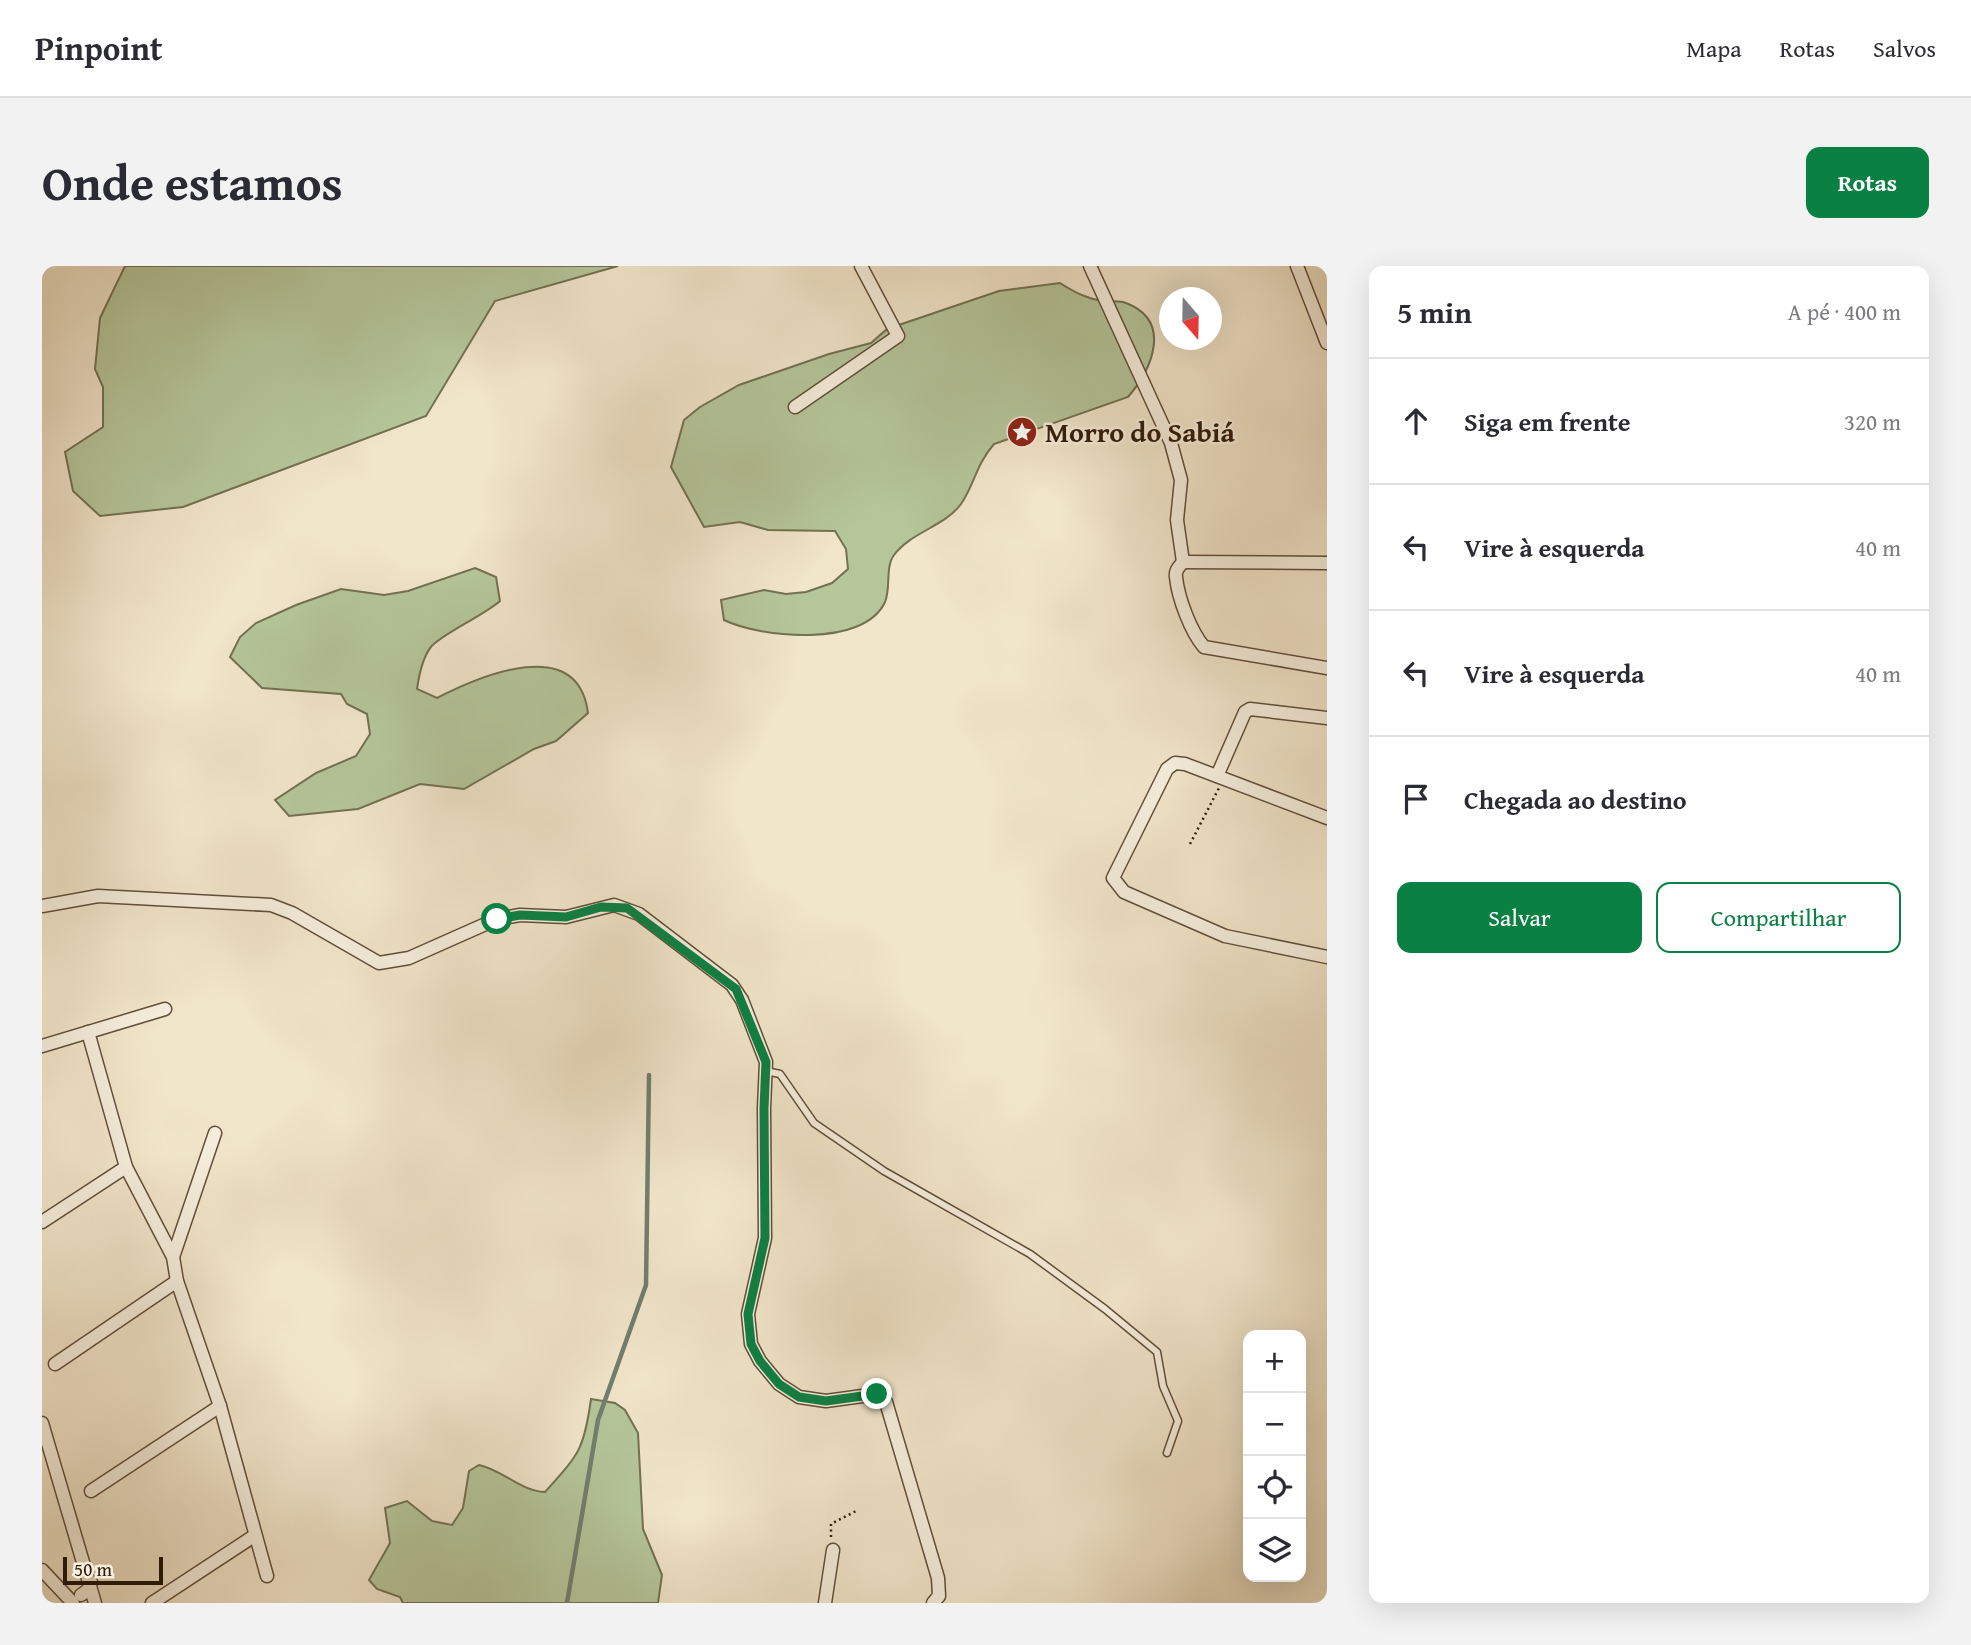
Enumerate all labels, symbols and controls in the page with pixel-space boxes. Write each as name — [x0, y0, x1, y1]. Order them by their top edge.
text: Pinpoint — [35, 24, 162, 72]
text: Mapa — [1686, 31, 1742, 66]
text: Rotas — [1780, 31, 1835, 66]
text: Salvos — [1873, 31, 1936, 66]
text: Onde estamos — [42, 146, 343, 218]
button: Rotas — [1806, 147, 1929, 218]
north arrow — [1159, 287, 1222, 350]
text: 5 min — [1397, 290, 1472, 334]
text: A pé · 400 m — [1788, 295, 1901, 328]
icon: ahead — [1397, 402, 1435, 440]
text: Siga em frente — [1464, 402, 1631, 441]
text: 320 m — [1844, 405, 1901, 438]
place label: Morro do Sabiá — [1045, 411, 1236, 452]
place icon: Morro do Sabiá — [1005, 415, 1039, 449]
icon: left — [1397, 528, 1435, 566]
text: Vire à esquerda — [1464, 528, 1645, 567]
text: 40 m — [1855, 531, 1901, 564]
icon: left — [1397, 654, 1435, 692]
text: Vire à esquerda — [1464, 654, 1645, 693]
text: 40 m — [1855, 657, 1901, 690]
icon: arrive — [1397, 780, 1435, 818]
text: Chegada ao destino — [1464, 780, 1687, 819]
button: Salvar — [1397, 882, 1642, 953]
button: Compartilhar — [1656, 882, 1901, 953]
route start — [481, 903, 512, 934]
map controls — [1243, 1330, 1306, 1582]
button: + — [1243, 1330, 1306, 1393]
route end — [861, 1378, 892, 1409]
button: − — [1243, 1393, 1306, 1456]
button: locate — [1243, 1456, 1306, 1519]
button: layers — [1243, 1519, 1306, 1582]
scale bar — [63, 1554, 163, 1586]
text: 50 m — [74, 1555, 112, 1583]

